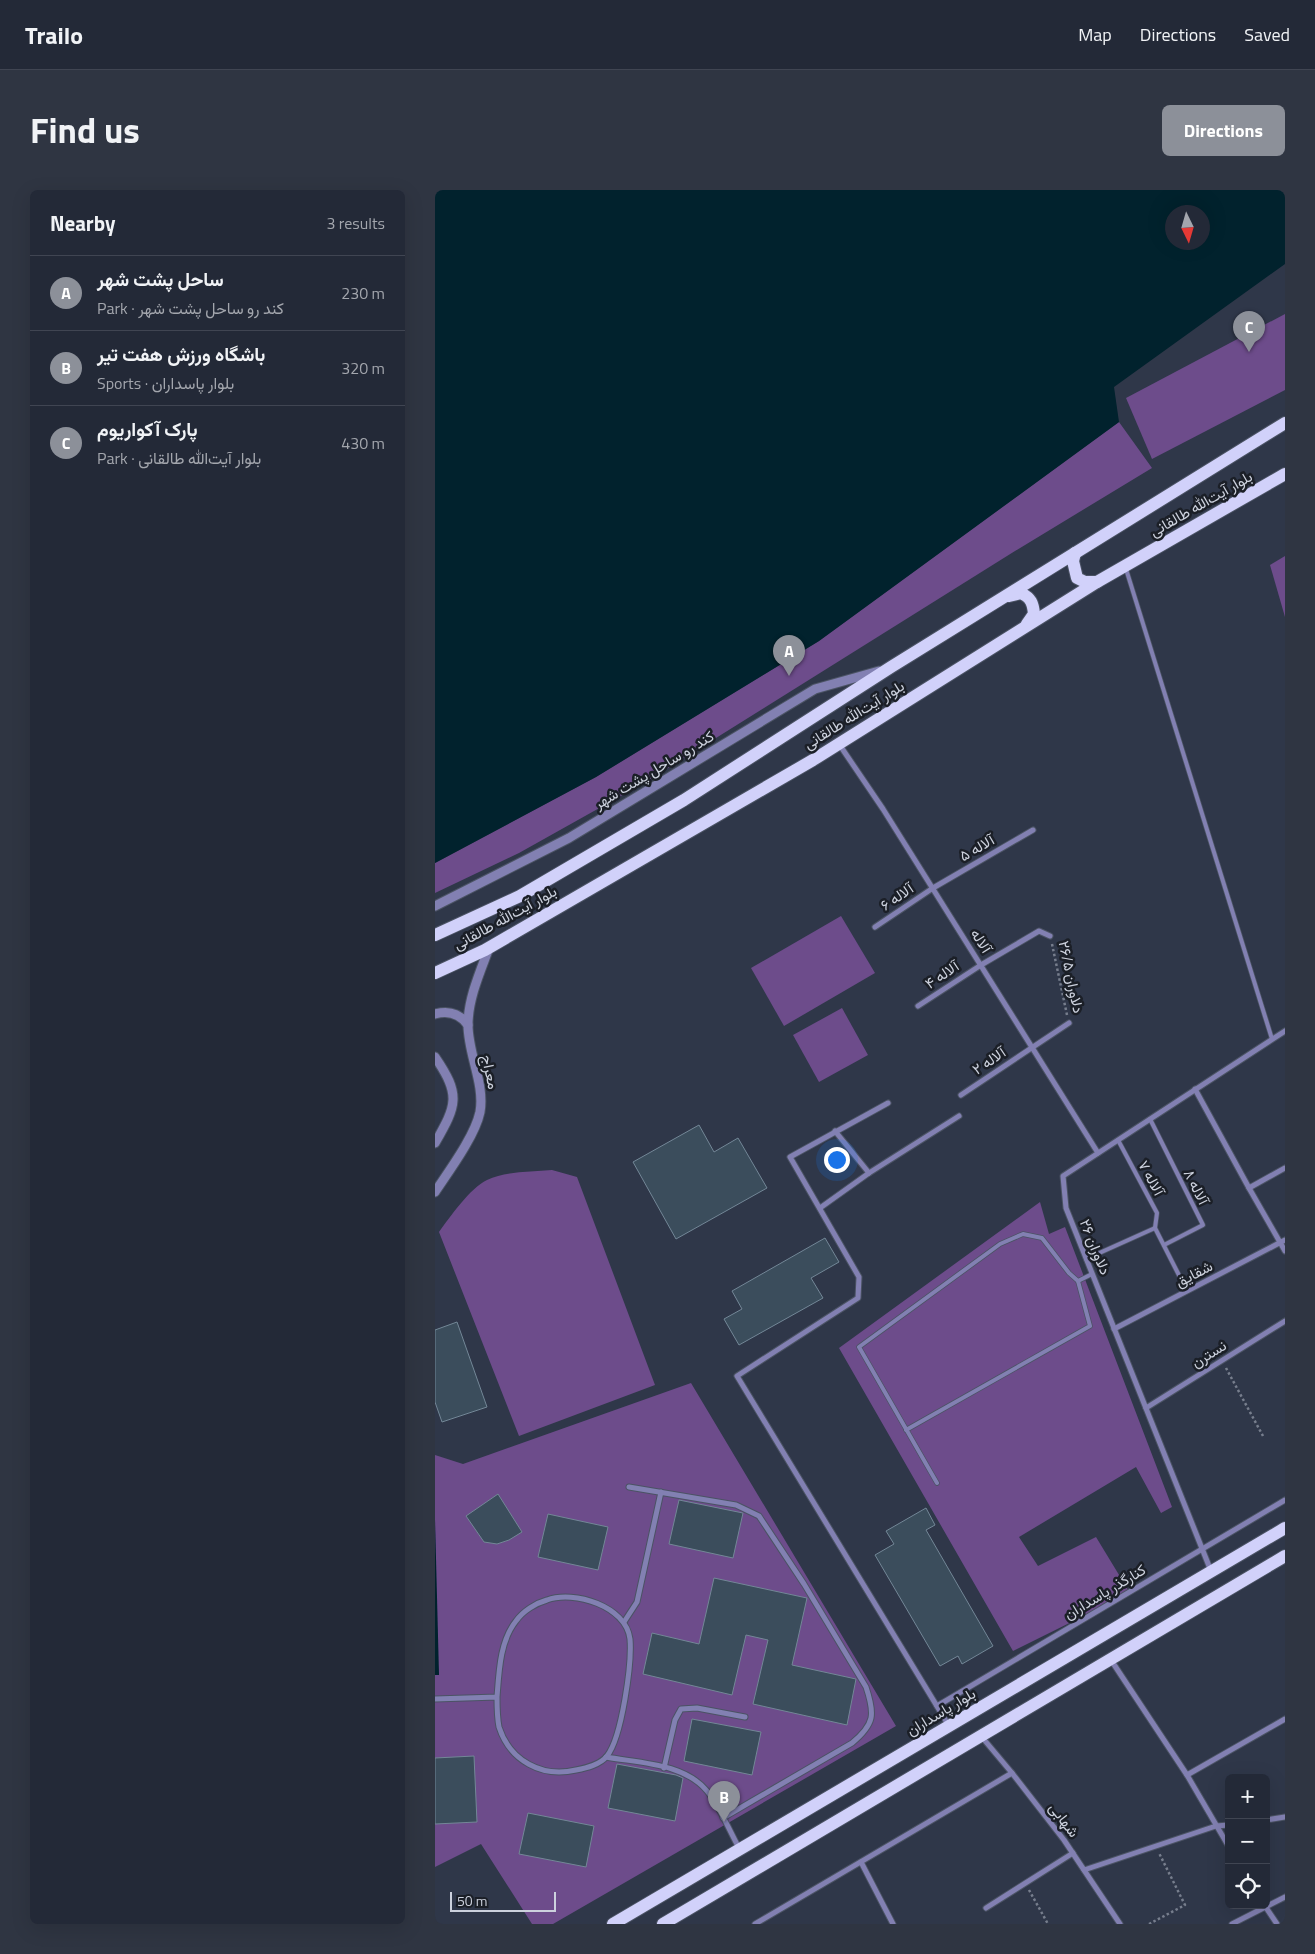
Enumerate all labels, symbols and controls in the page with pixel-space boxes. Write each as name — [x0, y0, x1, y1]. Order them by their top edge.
text: Trailo — [25, 17, 83, 53]
text: Map — [1078, 21, 1112, 48]
text: Directions — [1140, 21, 1216, 48]
text: Saved — [1244, 21, 1290, 48]
text: Find us — [30, 103, 140, 157]
button: Directions — [1162, 105, 1285, 156]
north arrow — [1165, 205, 1210, 250]
text: Nearby — [50, 207, 115, 239]
text: 3 results — [326, 211, 385, 235]
text: ساحل پشت شهر — [97, 264, 224, 293]
text: A — [61, 281, 71, 305]
text: 230 m — [341, 281, 385, 305]
text: Park · کند رو ساحل پشت شهر — [97, 296, 284, 320]
pin: C — [1233, 311, 1265, 352]
text: باشگاه ورزش هفت تیر — [97, 339, 265, 368]
text: B — [61, 356, 71, 380]
text: 320 m — [341, 356, 385, 380]
text: Sports · بلوار پاسداران — [97, 371, 234, 395]
text: پارک آکواریوم — [97, 414, 198, 443]
text: C — [62, 431, 70, 455]
text: 430 m — [341, 431, 385, 455]
text: Park · بلوار آیت‌الله طالقانی — [97, 446, 261, 470]
street label: بلوار آیت‌الله طالقانی — [1145, 465, 1256, 542]
pin: A — [773, 635, 805, 676]
street label: بلوار آیت‌الله طالقانی — [799, 674, 909, 755]
street label: کند رو ساحل پشت شهر — [588, 724, 719, 815]
street label: آلاله ۵ — [955, 828, 1000, 867]
street label: آلاله ۶ — [875, 876, 919, 916]
street label: بلوار آیت‌الله طالقانی — [449, 880, 561, 956]
street label: آلاله — [965, 924, 999, 959]
street label: دلاوران ۲۶/۵ — [1053, 939, 1090, 1015]
street label: آلاله ۴ — [920, 954, 965, 994]
street label: آلاله ۲ — [967, 1040, 1011, 1080]
street label: معراج — [476, 1052, 505, 1091]
your location — [824, 1147, 850, 1173]
street label: آلاله ۷ — [1133, 1156, 1171, 1201]
street label: آلاله ۸ — [1178, 1165, 1216, 1210]
street label: دلاوران ۲۶ — [1074, 1215, 1117, 1278]
street label: شقایق — [1171, 1254, 1217, 1293]
street label: نسترن — [1187, 1334, 1231, 1373]
street label: کنارگذر پاسداران — [1059, 1558, 1150, 1625]
street label: بلوار پاسداران — [902, 1682, 980, 1741]
map controls — [1225, 1774, 1270, 1909]
button: + — [1225, 1774, 1270, 1819]
pin: B — [708, 1781, 740, 1822]
street label: شهابی — [1044, 1797, 1085, 1842]
button: − — [1225, 1819, 1270, 1864]
button: locate — [1225, 1864, 1270, 1909]
scale bar — [450, 1889, 556, 1912]
text: 50 m — [457, 1890, 487, 1911]

